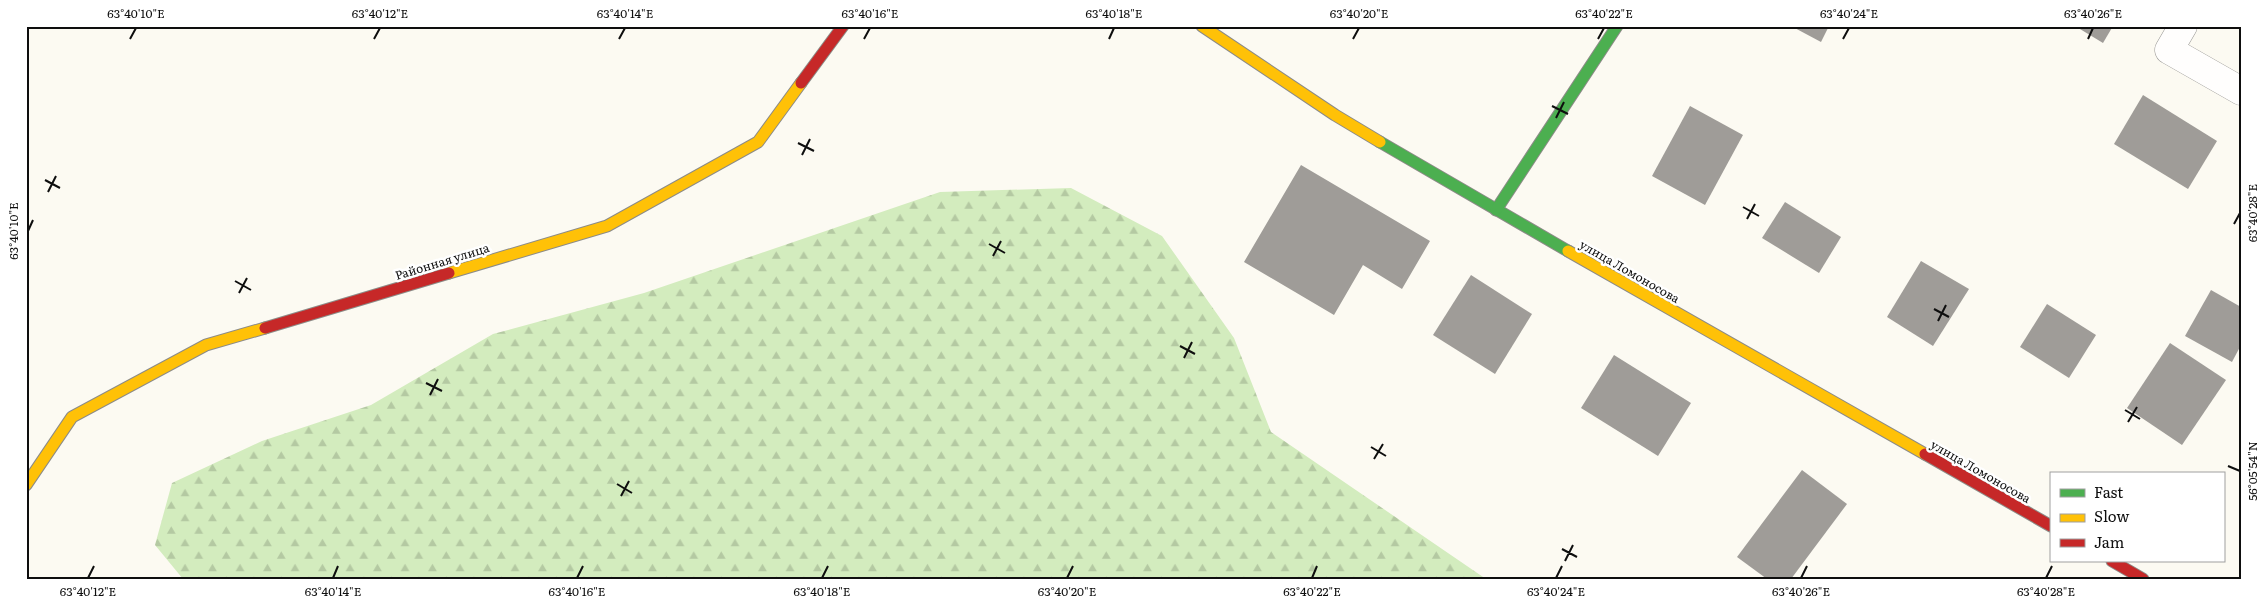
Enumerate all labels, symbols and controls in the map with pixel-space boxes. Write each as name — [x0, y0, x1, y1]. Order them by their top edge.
text: 63°40'10"E — [107, 4, 165, 22]
text: 63°40'12"E — [352, 4, 409, 22]
text: 63°40'14"E — [597, 4, 654, 22]
text: 63°40'16"E — [842, 4, 899, 22]
text: 63°40'18"E — [1085, 4, 1143, 22]
text: 63°40'20"E — [1330, 4, 1389, 22]
text: 63°40'22"E — [1575, 4, 1633, 22]
text: 63°40'24"E — [1820, 4, 1878, 22]
text: 63°40'26"E — [2064, 4, 2122, 22]
text: 63°40'28"E — [2243, 184, 2261, 242]
text: 63°40'10"E — [4, 202, 22, 260]
street label: улица Ломоносова — [1577, 235, 1684, 307]
street label: Районная улица — [393, 238, 492, 284]
street label: улица Ломоносова — [1928, 435, 2035, 507]
text: 56°05'54"N — [2243, 441, 2261, 501]
legend — [2050, 472, 2224, 562]
text: Fast — [2094, 480, 2123, 503]
text: Slow — [2094, 504, 2129, 527]
text: Jam — [2094, 530, 2125, 553]
text: 63°40'12"E — [60, 582, 117, 600]
text: 63°40'14"E — [305, 582, 362, 600]
text: 63°40'16"E — [549, 582, 606, 600]
text: 63°40'18"E — [793, 582, 851, 600]
text: 63°40'20"E — [1038, 582, 1097, 600]
text: 63°40'22"E — [1283, 582, 1341, 600]
text: 63°40'24"E — [1527, 582, 1585, 600]
text: 63°40'26"E — [1772, 582, 1830, 600]
text: 63°40'28"E — [2017, 582, 2075, 600]

